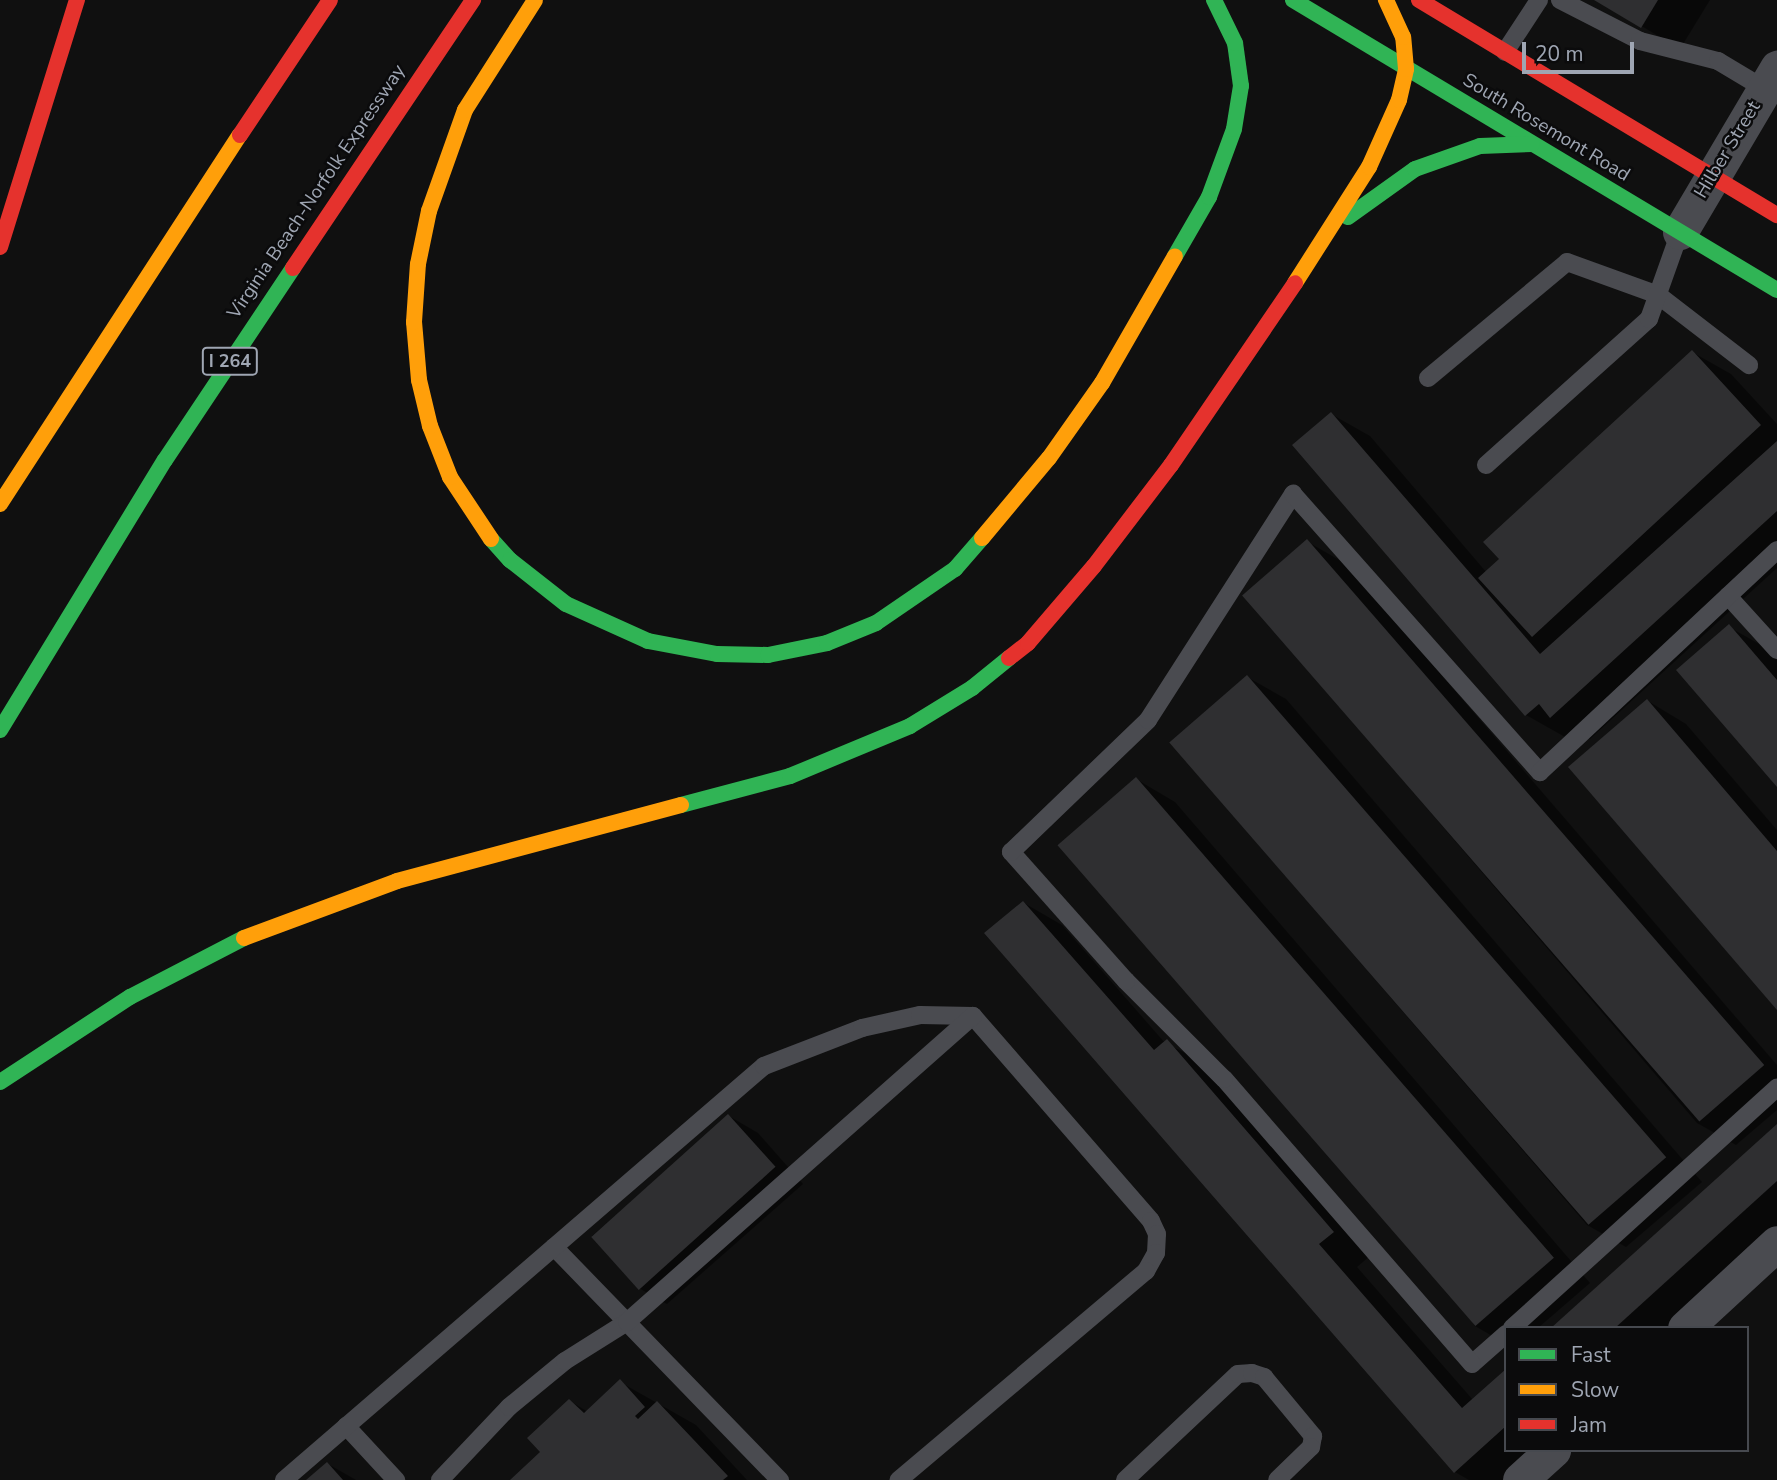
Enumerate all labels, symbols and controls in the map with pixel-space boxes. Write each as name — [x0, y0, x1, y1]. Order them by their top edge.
scale bar — [1525, 28, 1637, 72]
text: 20 m — [1535, 40, 1584, 68]
street label: Virginia Beach-Norfolk Expressway — [223, 61, 411, 323]
street label: South Rosemont Road — [1458, 69, 1634, 187]
street label: Hilber Street — [1690, 97, 1766, 203]
road number: I 264 — [200, 346, 260, 376]
legend — [1504, 1326, 1749, 1452]
text: Fast — [1571, 1341, 1611, 1369]
text: Slow — [1571, 1376, 1619, 1404]
text: Jam — [1571, 1411, 1607, 1439]

